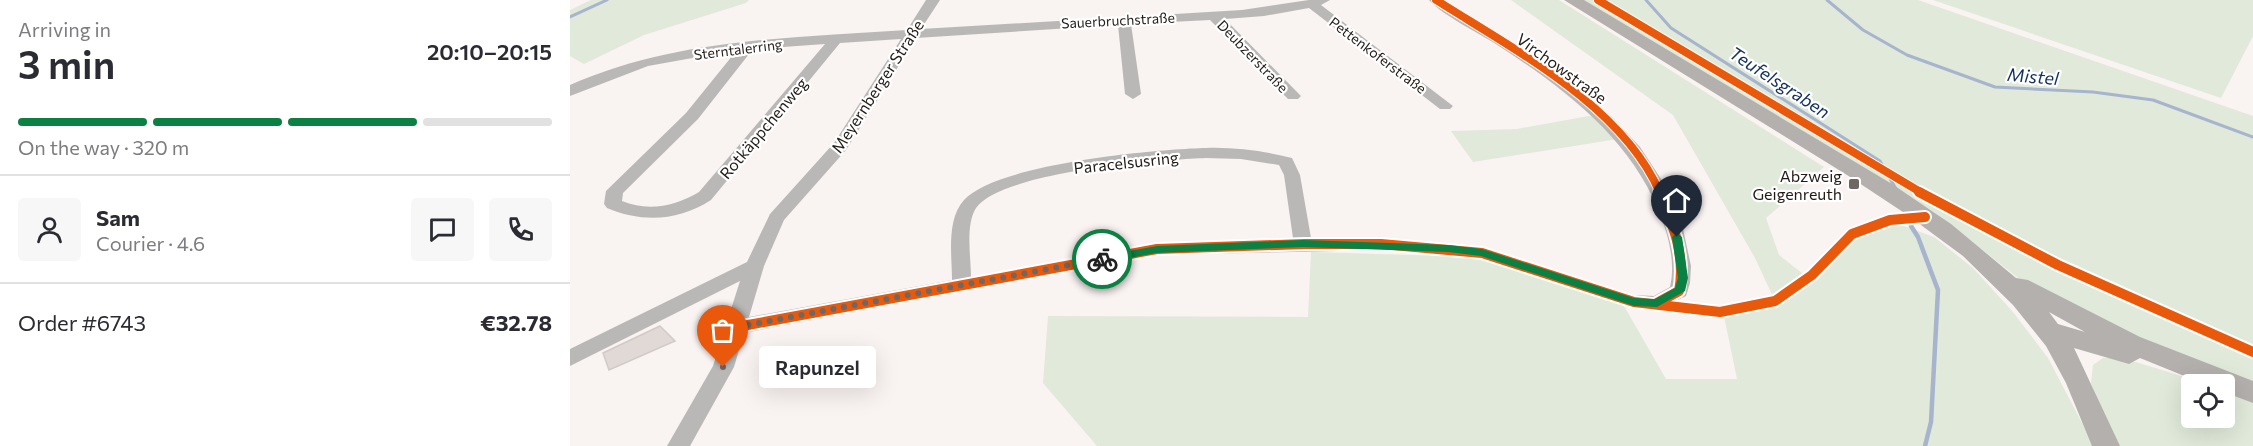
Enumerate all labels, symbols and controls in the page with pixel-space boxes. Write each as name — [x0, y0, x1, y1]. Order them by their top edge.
street label: Sauerbruchstraße — [1061, 9, 1175, 31]
street label: Pettenkoferstraße — [1326, 13, 1430, 97]
street label: Meyernberger Straße — [827, 16, 927, 156]
street label: Deubzerstraße — [1214, 16, 1292, 96]
text: Arriving in — [18, 17, 111, 41]
street label: Virchowstraße — [1513, 29, 1611, 107]
street label: Sterntalerring — [693, 35, 784, 63]
text: 20:10–20:15 — [427, 38, 552, 65]
text: 3 min — [18, 39, 115, 87]
water label: Teufelsgraben — [1726, 41, 1834, 123]
water label: Mistel — [2006, 63, 2060, 89]
street label: Rotkäppchenweg — [715, 73, 811, 182]
text: On the way · 320 m — [18, 135, 189, 159]
street label: Paracelsusring — [1073, 147, 1180, 177]
place label: Abzweig Geigenreuth — [1752, 166, 1842, 203]
pin — [1651, 175, 1702, 237]
marker: Abzweig Geigenreuth — [1847, 177, 1861, 191]
icon: home — [1660, 184, 1693, 217]
button: person — [18, 198, 81, 261]
button: chat — [411, 198, 474, 261]
button: phone — [489, 198, 552, 261]
text: Sam — [96, 204, 140, 231]
courier — [1072, 229, 1132, 289]
text: Courier · 4.6 — [96, 231, 205, 255]
icon: bike — [1086, 243, 1119, 276]
pin — [697, 305, 748, 367]
text: Order #6743 — [18, 309, 146, 336]
text: €32.78 — [480, 309, 552, 336]
icon: bag — [706, 314, 739, 347]
callout: Rapunzel — [759, 346, 876, 388]
text: Rapunzel — [775, 355, 860, 379]
map controls — [2181, 374, 2235, 428]
button: locate — [2181, 374, 2235, 428]

